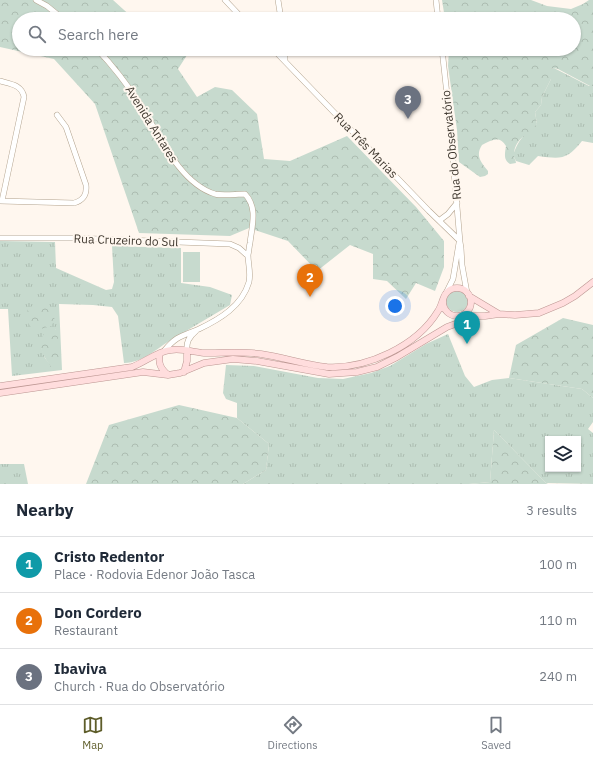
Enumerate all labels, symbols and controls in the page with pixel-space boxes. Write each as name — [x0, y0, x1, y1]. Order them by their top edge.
search box — [12, 12, 581, 56]
icon: search — [26, 23, 48, 45]
text: Search here — [58, 25, 138, 44]
street label: Avenida Antares — [122, 83, 182, 165]
pin: 3 — [395, 86, 421, 119]
street label: Rua do Observatório — [438, 89, 464, 200]
street label: Rua Três Marias — [331, 109, 401, 181]
street label: Rua Cruzeiro do Sul — [73, 231, 179, 249]
pin: 2 — [297, 264, 323, 297]
your location — [385, 296, 405, 316]
pin: 1 — [454, 311, 480, 344]
map controls — [545, 436, 581, 472]
button: layers — [545, 436, 581, 472]
text: Nearby — [16, 499, 74, 521]
text: 3 results — [526, 502, 577, 519]
text: Cristo Redentor — [54, 547, 164, 566]
text: 1 — [25, 556, 33, 573]
text: 100 m — [539, 556, 577, 573]
text: Place · Rodovia Edenor João Tasca — [54, 566, 255, 583]
text: Don Cordero — [54, 603, 142, 622]
text: 2 — [25, 612, 33, 629]
text: 110 m — [539, 612, 577, 629]
text: Restaurant — [54, 622, 118, 639]
text: Ibaviva — [54, 659, 107, 678]
text: 3 — [25, 668, 33, 685]
text: 240 m — [539, 668, 577, 685]
text: Church · Rua do Observatório — [54, 678, 225, 695]
tab: Map — [82, 714, 104, 752]
tab: Directions — [268, 714, 318, 752]
tab: Saved — [481, 714, 511, 752]

